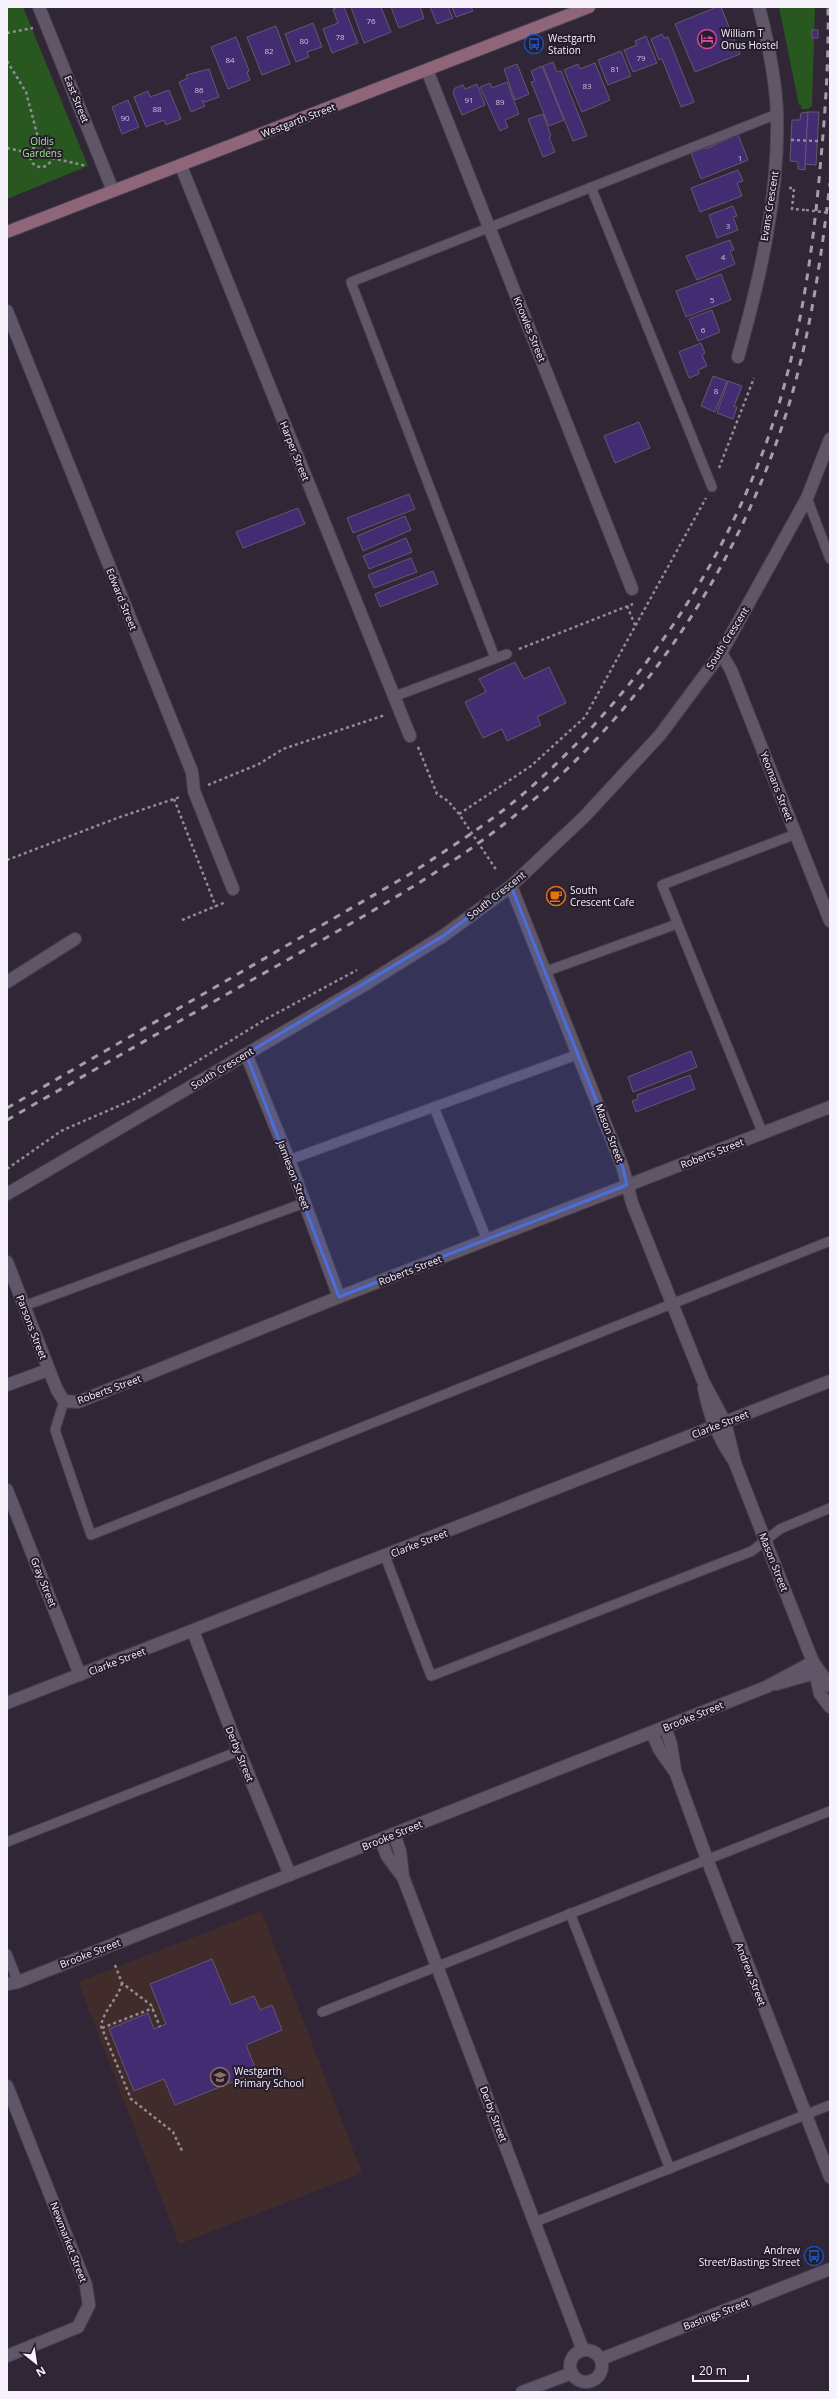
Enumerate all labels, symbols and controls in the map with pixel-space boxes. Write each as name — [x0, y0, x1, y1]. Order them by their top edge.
house number: 76 — [366, 15, 376, 26]
place label: William T Onus Hostel — [721, 26, 778, 52]
hotel icon: William T Onus Hostel — [696, 28, 718, 50]
house number: 78 — [335, 31, 345, 42]
place label: Westgarth Station — [548, 31, 596, 57]
bus stop icon: Westgarth Station — [523, 33, 545, 55]
house number: 80 — [299, 35, 309, 46]
house number: 82 — [264, 45, 274, 56]
house number: 79 — [636, 52, 646, 63]
house number: 84 — [225, 54, 235, 65]
house number: 81 — [610, 63, 620, 74]
street label: East Street — [61, 73, 93, 125]
house number: 83 — [582, 80, 592, 91]
house number: 86 — [194, 84, 204, 95]
house number: 91 — [464, 94, 474, 105]
house number: 89 — [495, 96, 505, 107]
street label: Westgarth Street — [259, 99, 338, 141]
house number: 88 — [152, 103, 162, 114]
house number: 90 — [120, 112, 130, 123]
park label: Oldis Gardens — [22, 134, 62, 160]
house number: 1 — [738, 152, 742, 163]
street label: Evans Crescent — [757, 170, 781, 242]
house number: 3 — [726, 220, 731, 231]
house number: 4 — [721, 251, 726, 262]
street label: Knowles Street — [511, 294, 550, 364]
house number: 5 — [710, 294, 715, 305]
house number: 6 — [701, 324, 706, 335]
house number: 8 — [714, 385, 719, 396]
street label: Harper Street — [277, 419, 314, 483]
street label: Edward Street — [103, 566, 141, 632]
street label: South Crescent — [702, 604, 752, 672]
street label: Yeomans Street — [757, 749, 797, 823]
street label: South Crescent — [464, 867, 529, 922]
place label: South Crescent Cafe — [570, 883, 635, 909]
cafe icon: South Crescent Cafe — [545, 885, 567, 907]
street label: South Crescent — [188, 1044, 256, 1092]
street label: Mason Street — [592, 1102, 628, 1165]
street label: Roberts Street — [678, 1134, 746, 1172]
street label: Jamieson Street — [274, 1137, 314, 1212]
street label: Roberts Street — [376, 1251, 444, 1289]
street label: Parsons Street — [13, 1293, 51, 1362]
street label: Roberts Street — [75, 1371, 143, 1407]
street label: Clarke Street — [690, 1407, 751, 1441]
street label: Clarke Street — [389, 1526, 450, 1560]
street label: Mason Street — [756, 1531, 792, 1594]
street label: Gray Street — [28, 1555, 60, 1609]
street label: Clarke Street — [87, 1644, 148, 1678]
street label: Brooke Street — [661, 1697, 726, 1734]
street label: Derby Street — [223, 1724, 258, 1784]
street label: Brooke Street — [360, 1816, 425, 1853]
street label: Brooke Street — [58, 1935, 123, 1971]
street label: Andrew Street — [733, 1940, 770, 2008]
place label: Westgarth Primary School — [234, 2064, 304, 2090]
school or university icon: Westgarth Primary School — [209, 2066, 231, 2088]
street label: Derby Street — [477, 2084, 511, 2144]
street label: Newmarket Street — [47, 2200, 91, 2284]
place label: Andrew Street/Bastings Street — [699, 2243, 800, 2269]
bus stop icon: Andrew Street/Bastings Street — [803, 2245, 825, 2267]
street label: Bastings Street — [681, 2295, 751, 2333]
north arrow — [16, 2343, 56, 2383]
scale bar — [693, 2357, 748, 2383]
text: 20 m — [699, 2362, 727, 2379]
text: N — [34, 2363, 49, 2381]

